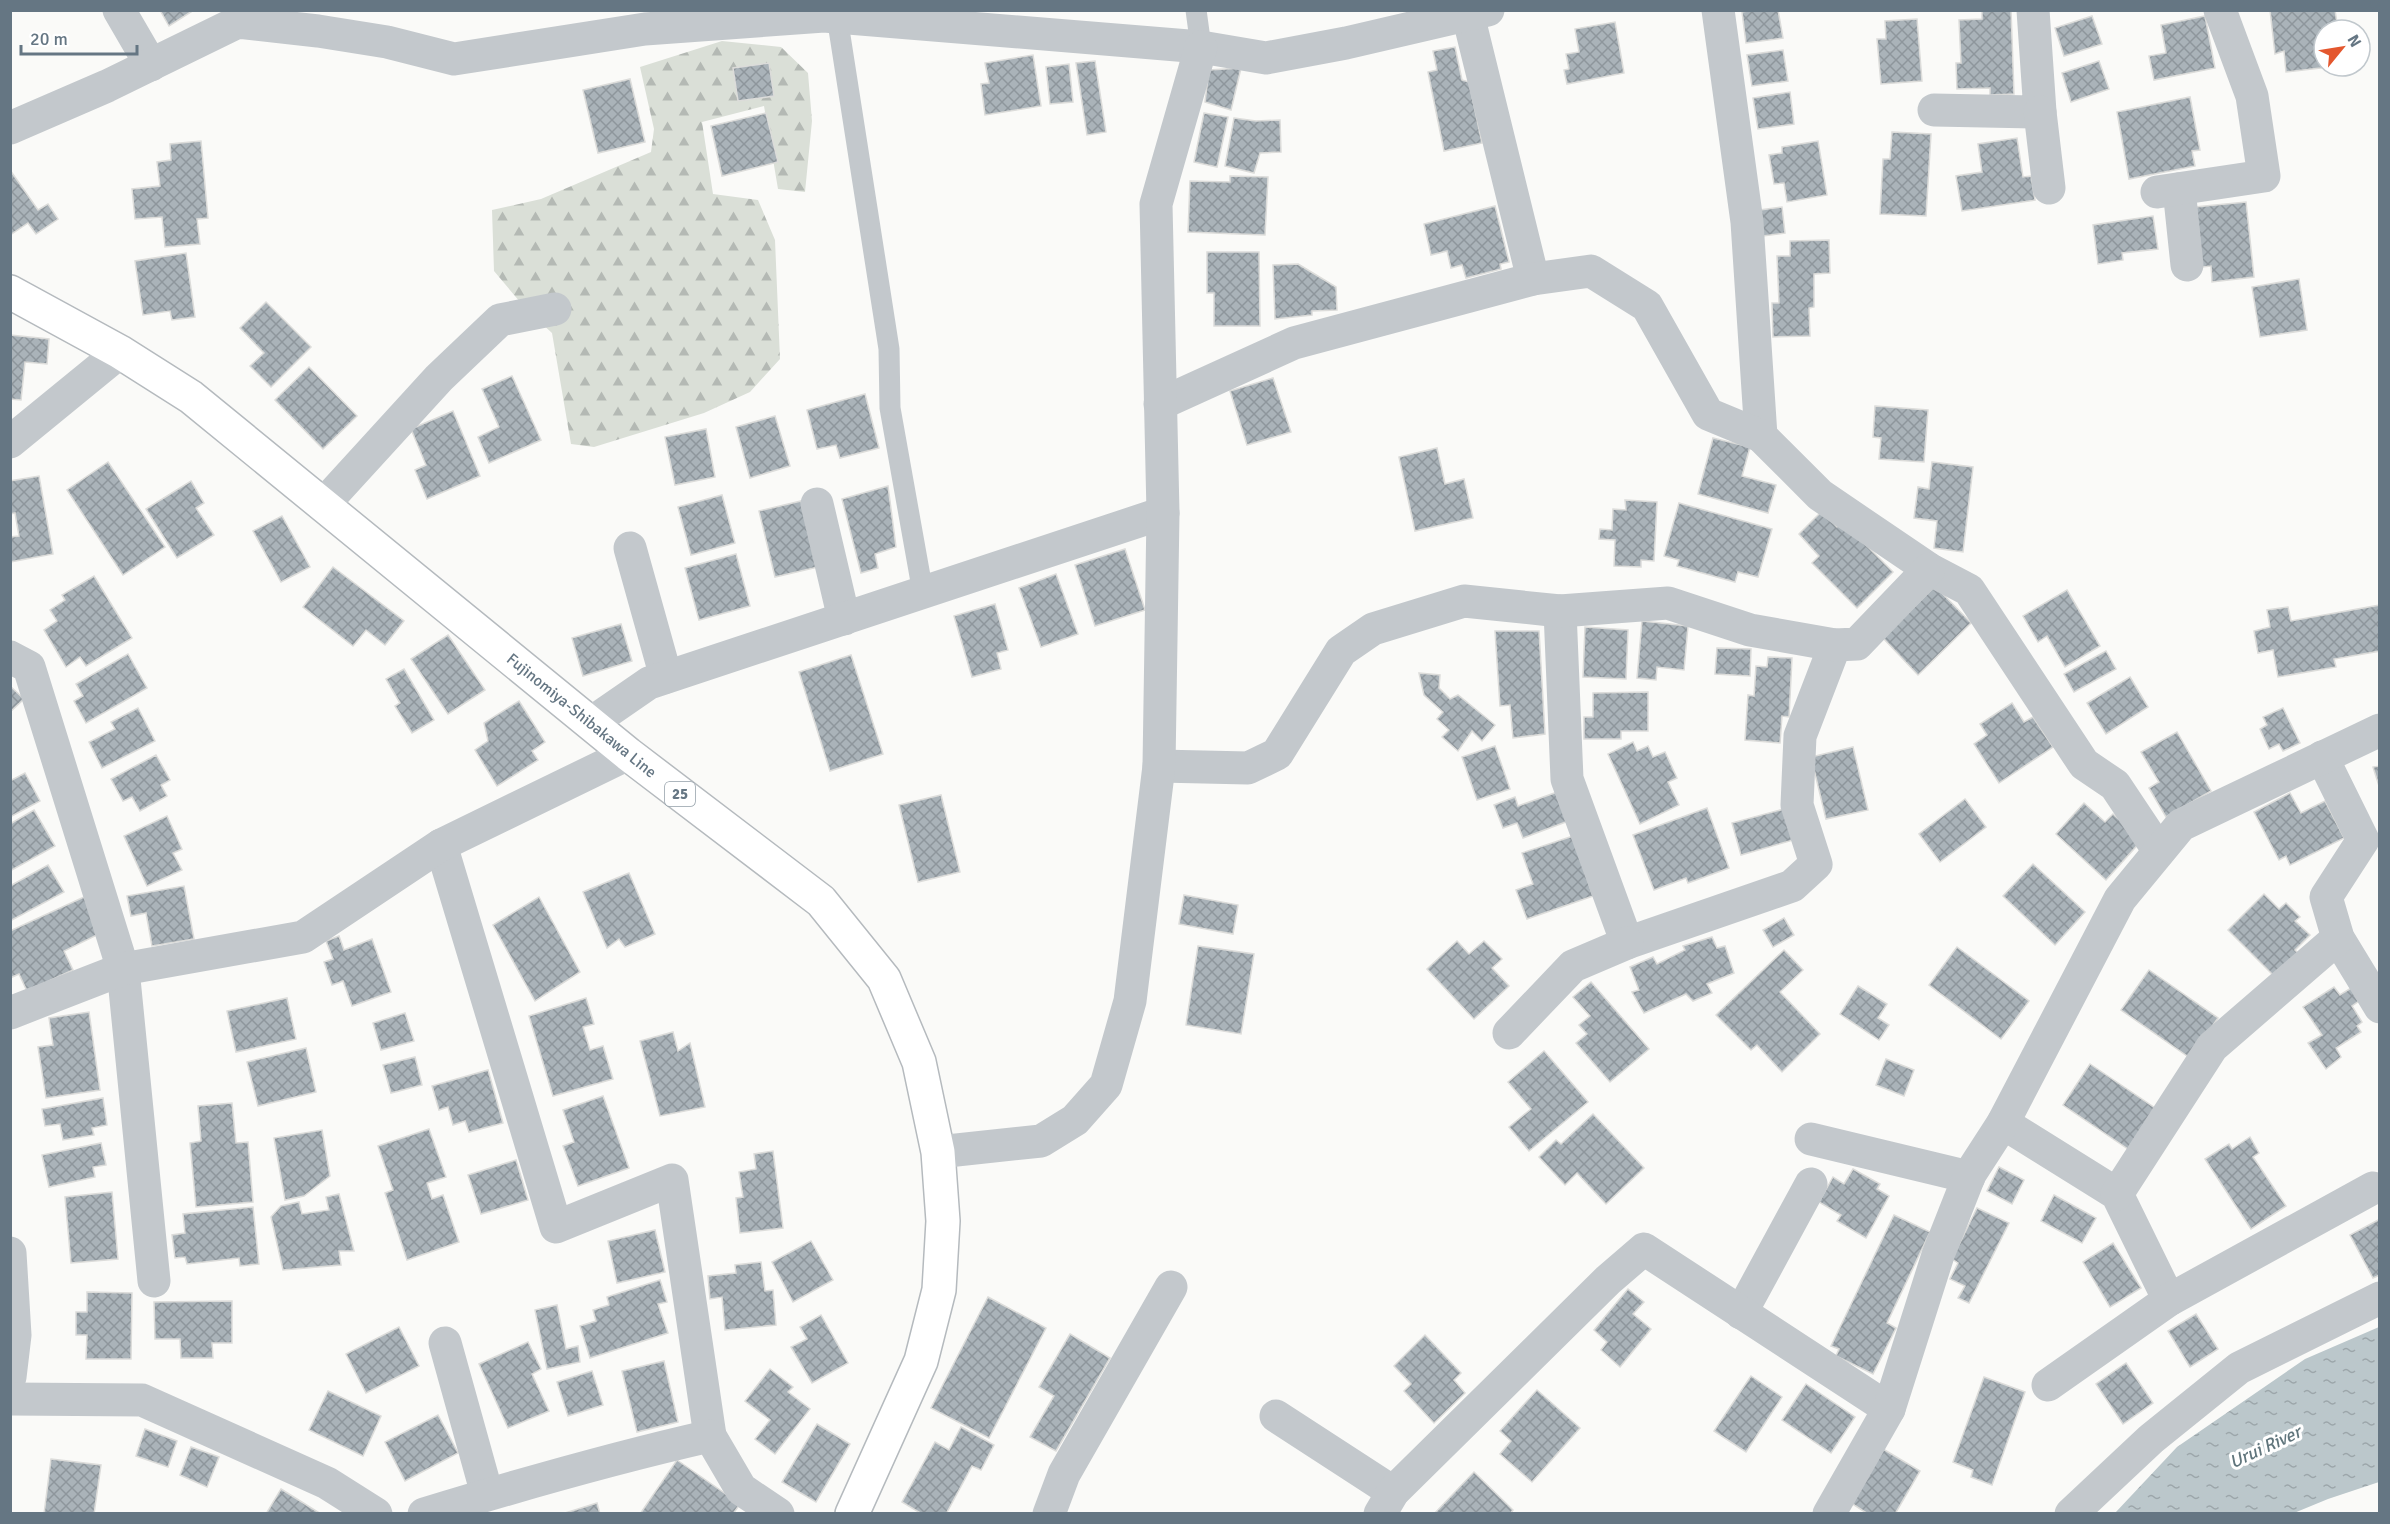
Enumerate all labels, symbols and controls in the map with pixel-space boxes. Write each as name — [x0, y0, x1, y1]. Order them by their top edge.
scale bar — [21, 18, 136, 56]
north arrow — [2312, 18, 2372, 78]
text: 20 m — [30, 28, 68, 50]
text: N — [2343, 31, 2366, 51]
street label: Fujinomiya-Shibakawa Line — [502, 649, 660, 782]
road number: 25 — [665, 782, 695, 806]
water label: Urui River — [2226, 1420, 2306, 1473]

